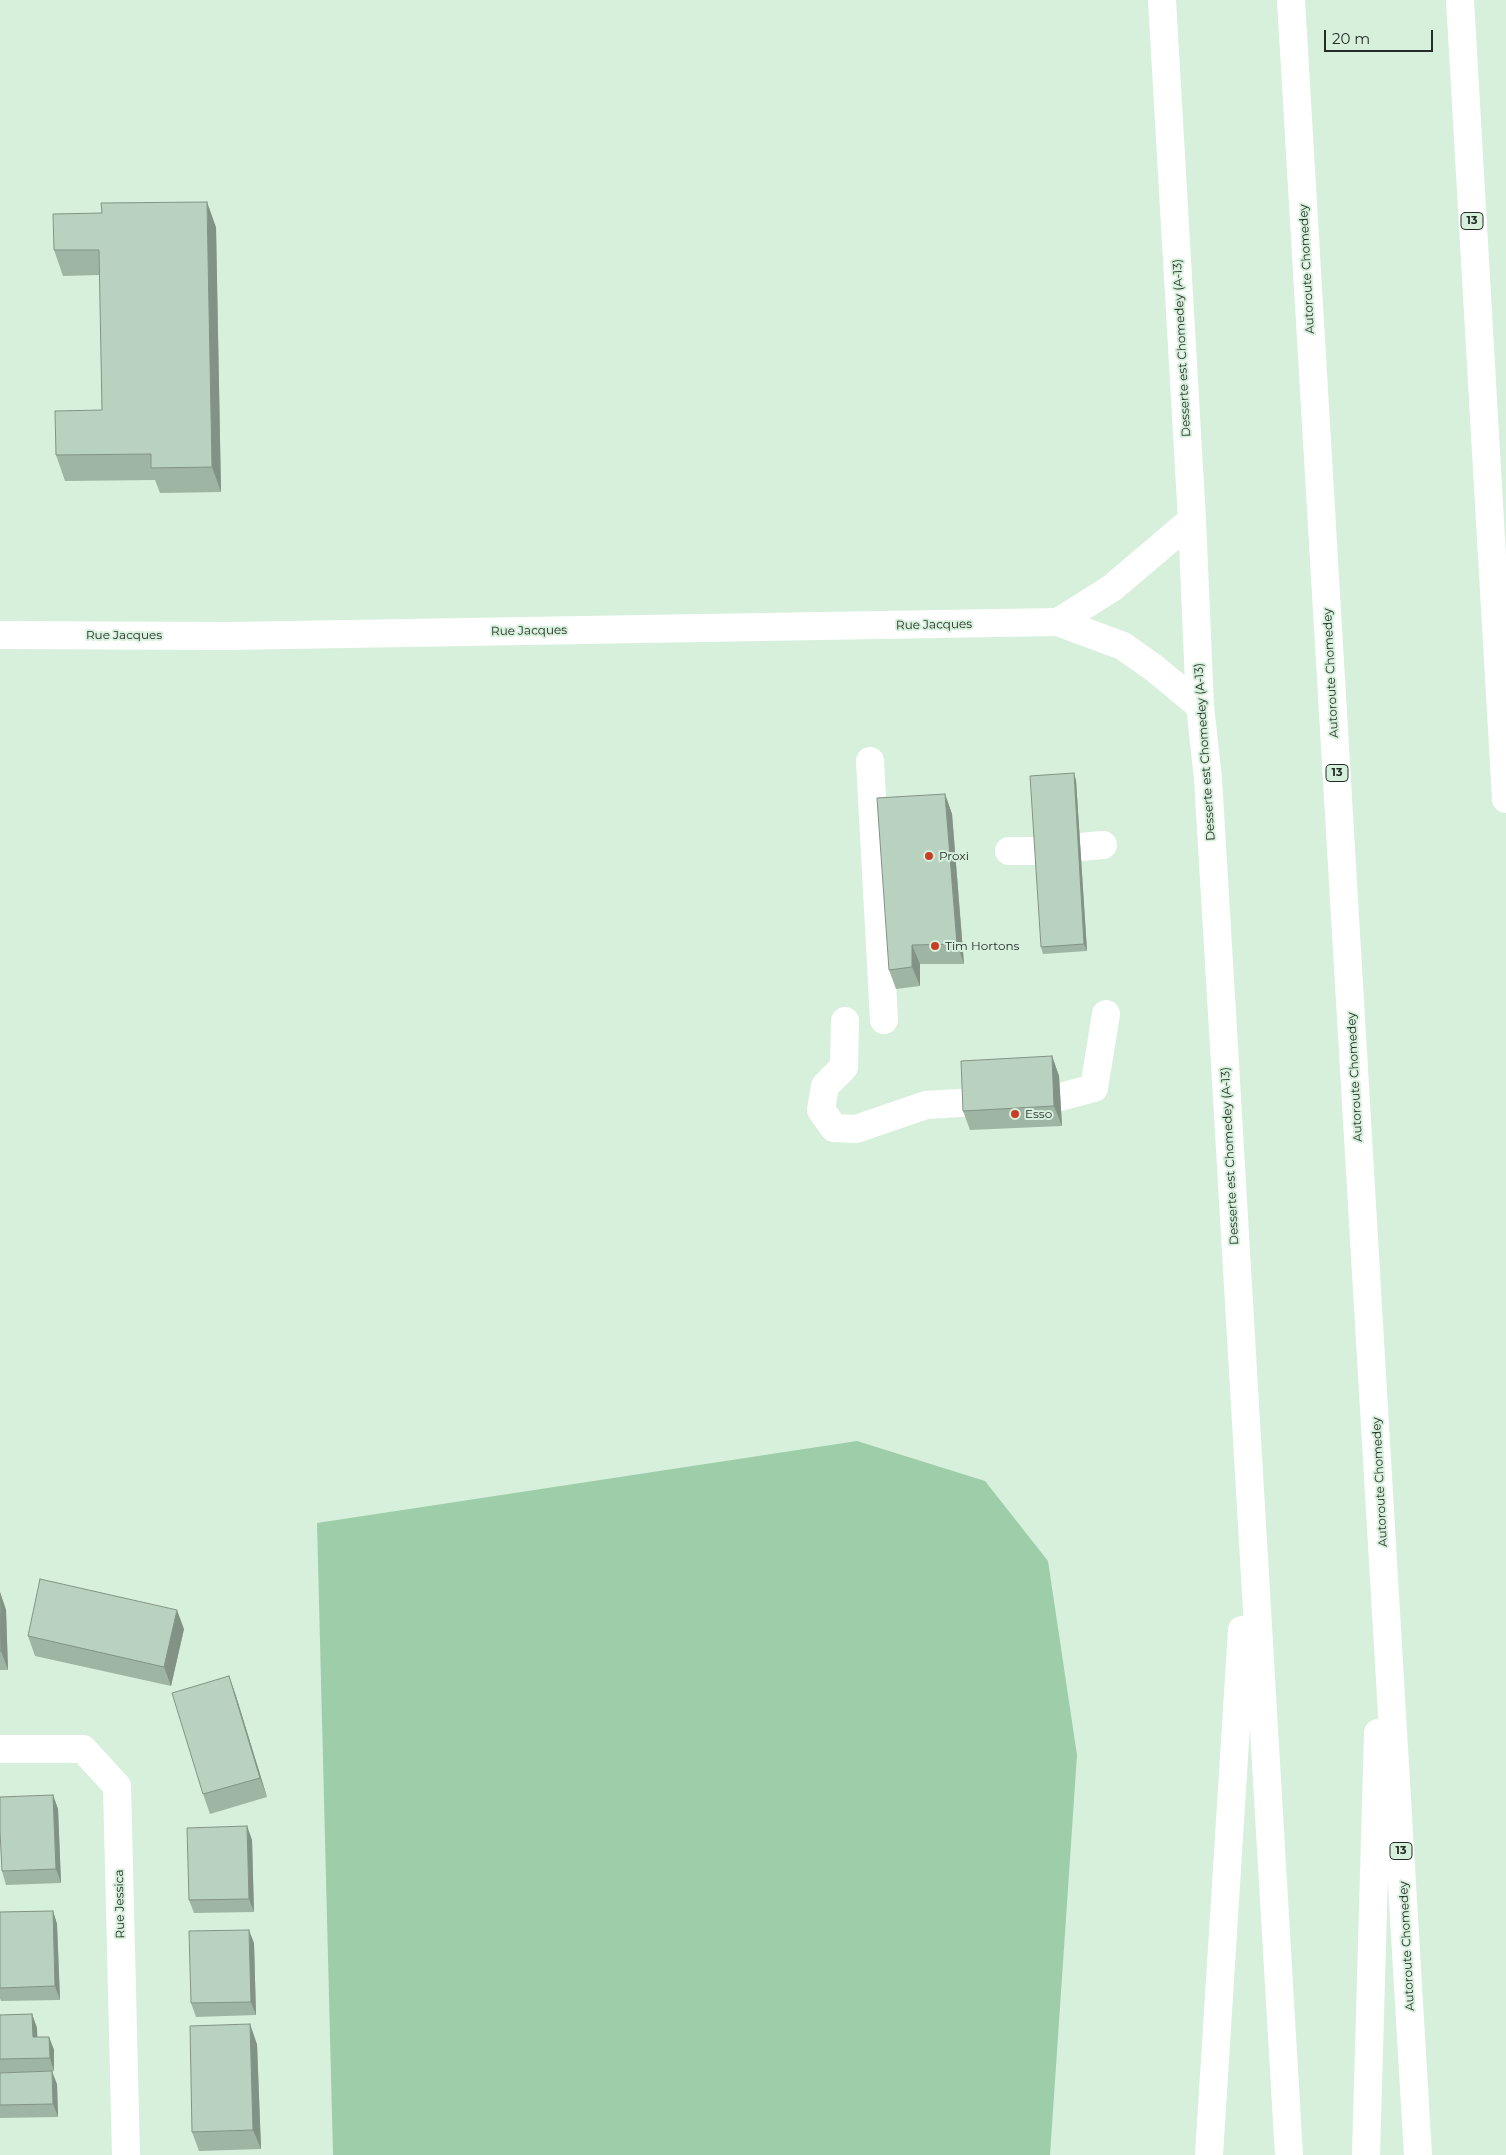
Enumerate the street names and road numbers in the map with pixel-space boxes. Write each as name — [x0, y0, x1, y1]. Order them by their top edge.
street label: Autoroute Chomedey — [1296, 204, 1318, 334]
road number: 13 — [1461, 212, 1483, 230]
street label: Desserte est Chomedey (A-13) — [1170, 259, 1194, 437]
street label: Autoroute Chomedey — [1320, 608, 1342, 738]
street label: Rue Jacques — [896, 617, 972, 633]
street label: Rue Jacques — [491, 623, 567, 639]
street label: Rue Jacques — [86, 628, 162, 642]
street label: Desserte est Chomedey (A-13) — [1192, 663, 1218, 841]
road number: 13 — [1326, 764, 1348, 781]
street label: Autoroute Chomedey — [1344, 1012, 1366, 1142]
street label: Desserte est Chomedey (A-13) — [1218, 1067, 1242, 1245]
street label: Autoroute Chomedey — [1369, 1417, 1391, 1547]
road number: 13 — [1390, 1842, 1412, 1860]
street label: Rue Jessica — [112, 1869, 128, 1939]
street label: Autoroute Chomedey — [1396, 1881, 1418, 2011]

